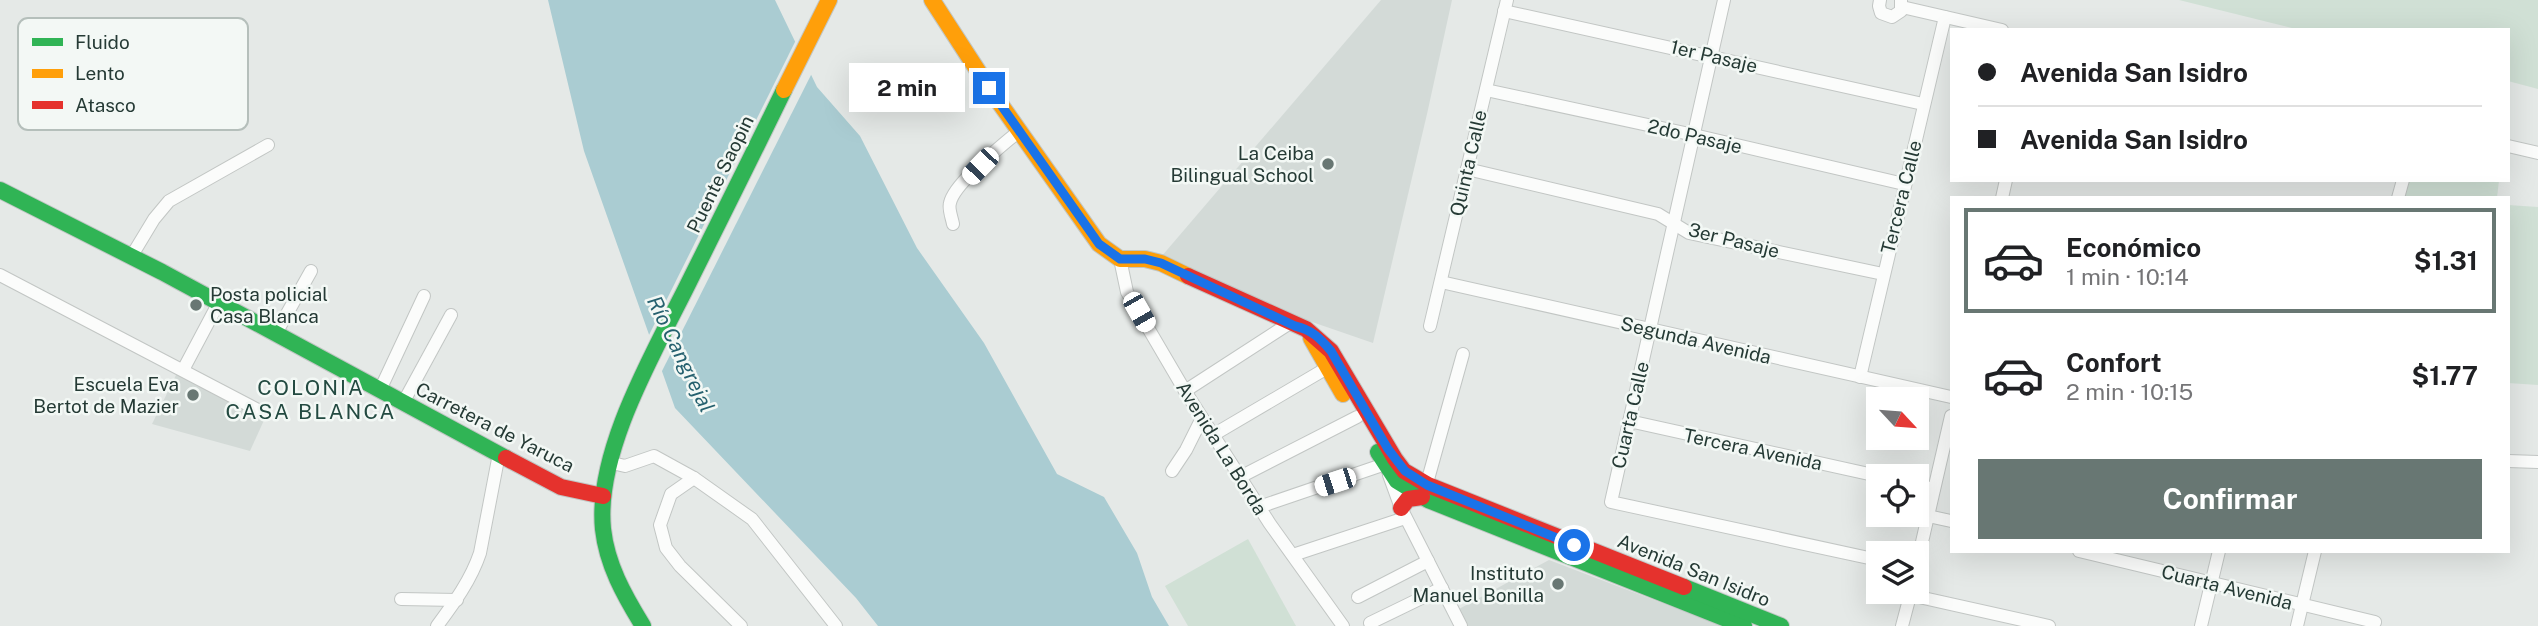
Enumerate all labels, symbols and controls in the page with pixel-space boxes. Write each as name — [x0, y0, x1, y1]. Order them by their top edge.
legend — [18, 18, 248, 130]
text: Fluido — [75, 31, 130, 53]
street label: 1er Pasaje — [1668, 35, 1760, 77]
text: Avenida San Isidro — [2020, 57, 2248, 88]
text: Lento — [75, 62, 125, 84]
callout: 2 min — [849, 64, 964, 112]
route end — [973, 72, 1005, 104]
text: 2 min — [877, 74, 937, 101]
text: Atasco — [75, 94, 136, 116]
street label: Quinta Calle — [1445, 108, 1491, 218]
street label: Puente Saopin — [682, 112, 758, 236]
street label: 2do Pasaje — [1646, 114, 1744, 158]
text: Avenida San Isidro — [2020, 124, 2248, 155]
street label: Tercera Calle — [1876, 138, 1926, 256]
place label: La Ceiba Bilingual School — [1170, 142, 1314, 186]
car — [958, 144, 1003, 188]
marker: La Ceiba Bilingual School — [1320, 156, 1336, 172]
street label: 3er Pasaje — [1686, 218, 1782, 262]
icon: car — [1982, 229, 2045, 292]
text: Económico — [2066, 232, 2201, 263]
text: $1.31 — [2414, 245, 2478, 276]
text: 1 min · 10:14 — [2066, 263, 2189, 290]
place label: Posta policial Casa Blanca — [210, 283, 328, 327]
car — [1120, 289, 1159, 335]
water label: Río Cangrejal — [642, 292, 720, 416]
marker: Posta policial Casa Blanca — [188, 297, 204, 313]
street label: Segunda Avenida — [1619, 312, 1773, 368]
icon: car — [1982, 344, 2045, 407]
text: Confort — [2066, 347, 2162, 378]
street label: Cuarta Calle — [1607, 359, 1653, 471]
text: $1.77 — [2412, 360, 2478, 391]
place label: Escuela Eva Bertot de Mazier — [33, 373, 179, 417]
district label: COLONIA CASA BLANCA — [226, 375, 397, 424]
street label: Carretera de Yaruca — [412, 377, 578, 477]
street label: Avenida La Borda — [1172, 377, 1272, 519]
text: 2 min · 10:15 — [2066, 378, 2193, 405]
marker: Escuela Eva Bertot de Mazier — [185, 387, 201, 403]
north arrow — [1866, 387, 1928, 450]
map controls — [1866, 387, 1929, 604]
street label: Tercera Avenida — [1682, 424, 1824, 474]
button: Confirmar — [1978, 459, 2482, 539]
button: locate — [1866, 464, 1929, 527]
car — [1312, 466, 1359, 498]
route start — [1558, 529, 1590, 561]
street label: Avenida San Isidro — [1615, 529, 1773, 611]
button: layers — [1866, 541, 1929, 604]
street label: Cuarta Avenida — [2159, 560, 2295, 614]
place label: Instituto Manuel Bonilla — [1413, 562, 1544, 606]
marker: Instituto Manuel Bonilla — [1550, 576, 1566, 592]

